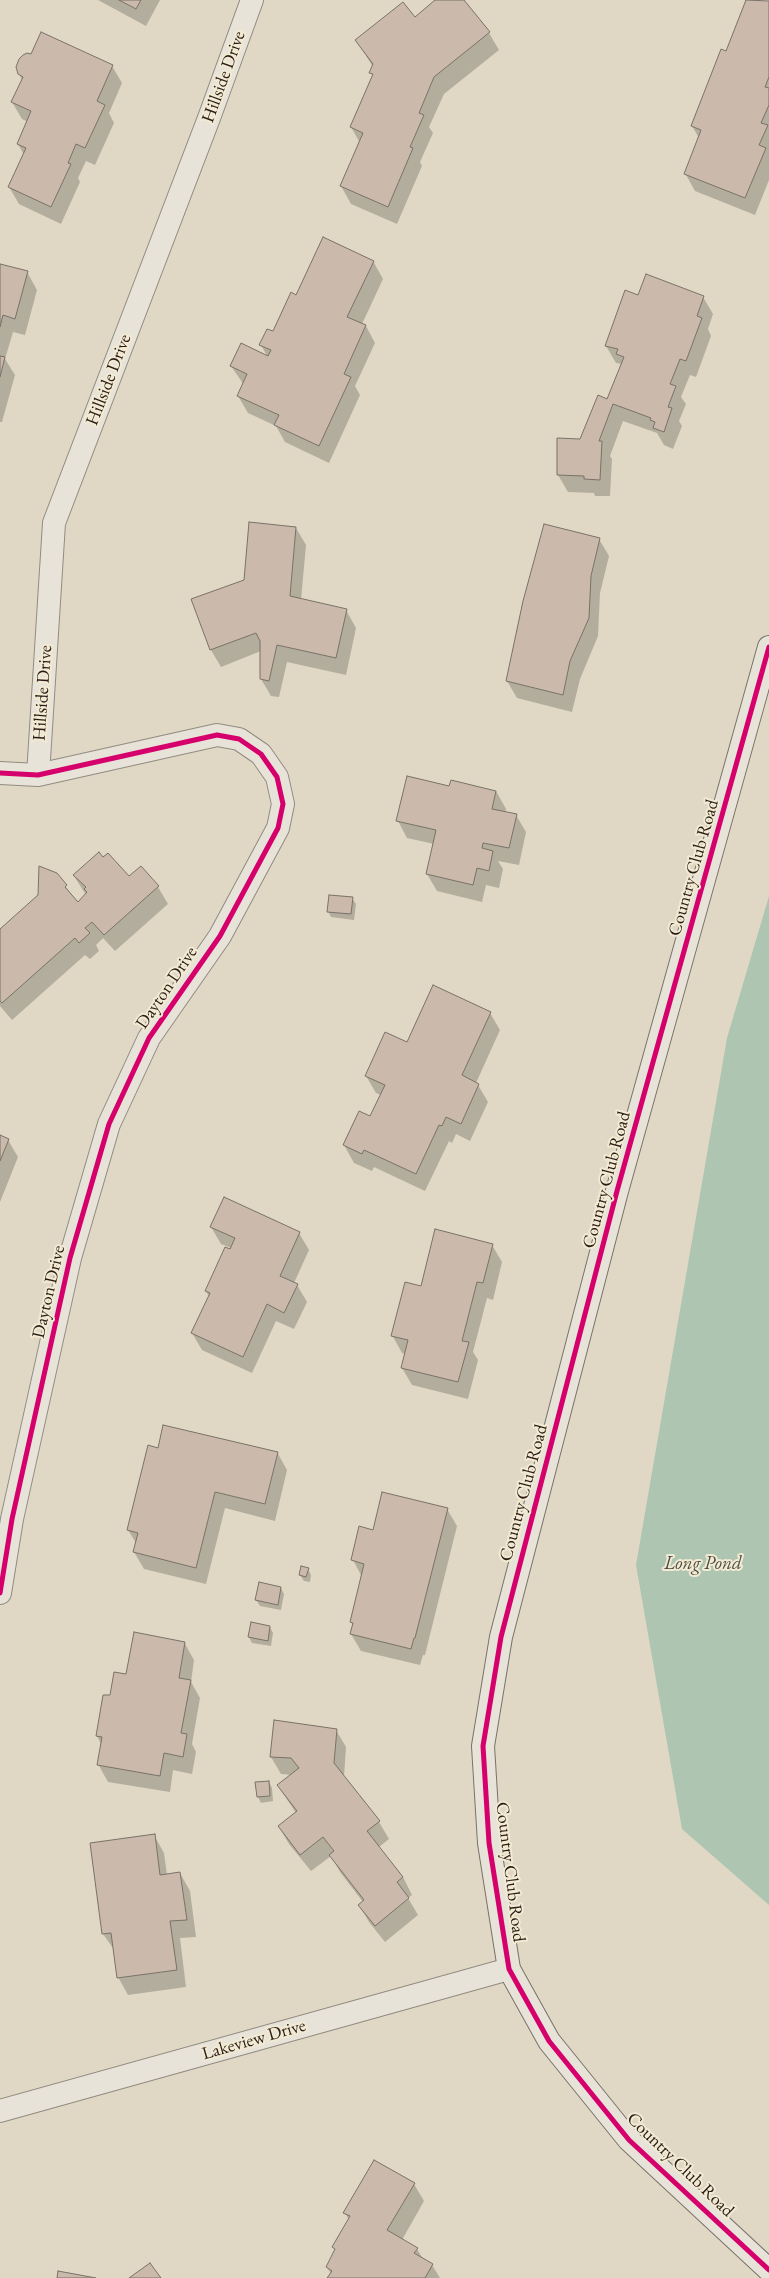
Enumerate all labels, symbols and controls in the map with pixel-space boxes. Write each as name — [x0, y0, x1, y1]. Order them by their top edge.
street label: Hillside Drive — [197, 28, 251, 126]
street label: Hillside Drive — [82, 331, 136, 429]
street label: Hillside Drive — [29, 644, 57, 742]
street label: Country Club Road — [664, 797, 724, 939]
street label: Dayton Drive — [132, 943, 202, 1033]
street label: Country Club Road — [578, 1109, 636, 1251]
street label: Dayton Drive — [28, 1243, 70, 1341]
street label: Country Club Road — [495, 1422, 553, 1564]
water label: Long Pond — [664, 1553, 742, 1575]
street label: Country Club Road — [491, 1801, 529, 1943]
street label: Lakeview Drive — [200, 2015, 308, 2065]
street label: Country Club Road — [622, 2108, 738, 2222]

